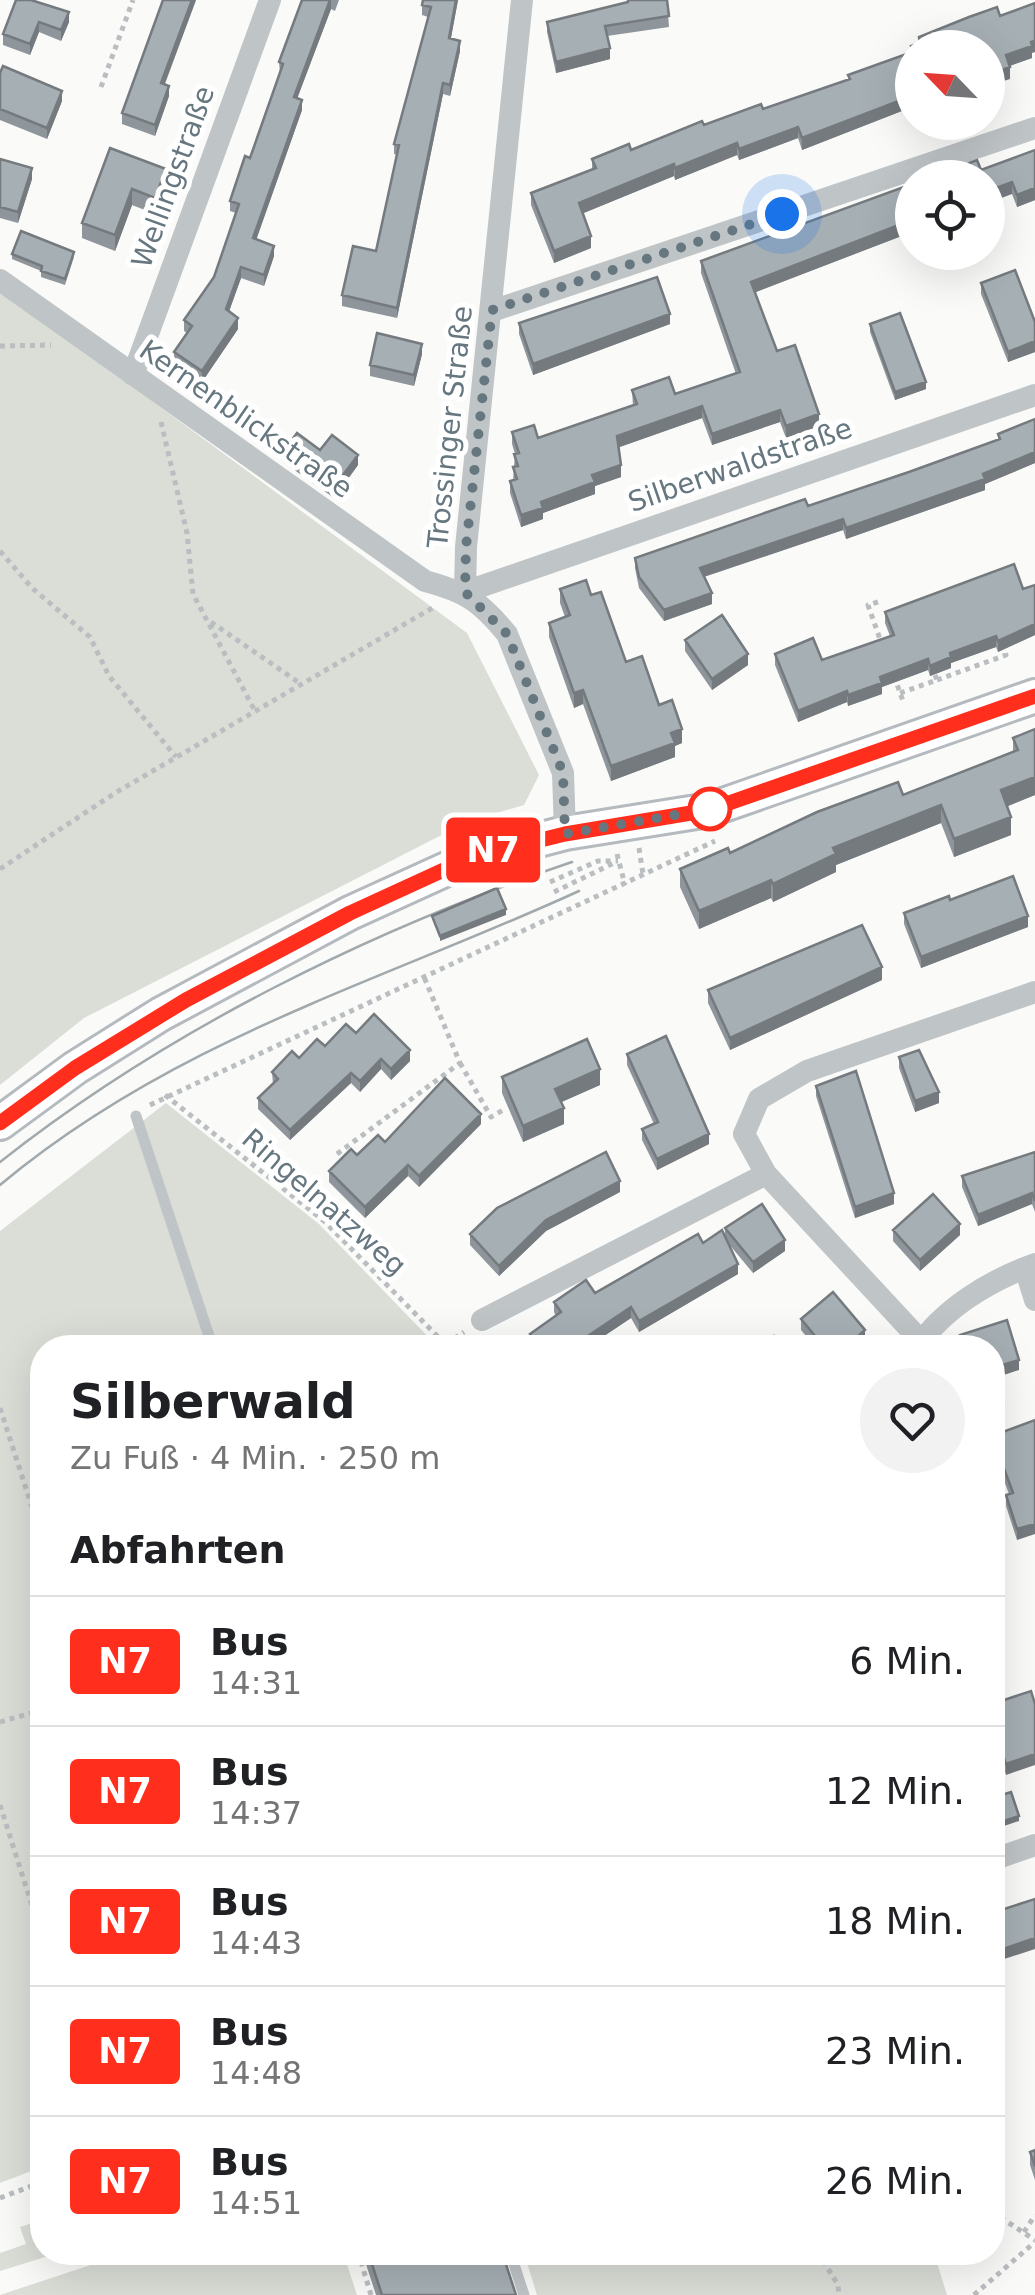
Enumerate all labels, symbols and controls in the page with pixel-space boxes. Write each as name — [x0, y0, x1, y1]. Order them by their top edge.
north arrow — [895, 30, 1005, 140]
map controls — [895, 30, 1005, 270]
street label: Wellingstraße — [125, 82, 221, 272]
button: locate — [895, 160, 1005, 270]
your location — [757, 189, 807, 239]
street label: Trossinger Straße — [421, 304, 479, 551]
street label: Kernenblickstraße — [133, 333, 359, 505]
street label: Silberwaldstraße — [624, 411, 856, 519]
unlabelled marker — [689, 788, 731, 830]
line badge: N7 — [448, 818, 538, 882]
text: N7 — [466, 830, 520, 870]
street label: Ringelnatzweg — [235, 1122, 413, 1282]
button: heart — [860, 1368, 965, 1473]
text: Silberwald — [70, 1373, 356, 1429]
text: Zu Fuß · 4 Min. · 250 m — [70, 1439, 440, 1477]
text: Abfahrten — [70, 1528, 286, 1572]
text: Bus — [210, 1620, 289, 1664]
text: 6 Min. — [849, 1639, 965, 1683]
text: N7 — [98, 1641, 152, 1681]
text: 14:31 — [210, 1664, 302, 1702]
text: Bus — [210, 1750, 289, 1794]
text: 12 Min. — [825, 1769, 965, 1813]
text: N7 — [98, 1771, 152, 1811]
text: 14:37 — [210, 1794, 302, 1832]
text: Bus — [210, 1880, 289, 1924]
text: 18 Min. — [825, 1899, 965, 1943]
text: N7 — [98, 1901, 152, 1941]
text: 14:43 — [210, 1924, 302, 1962]
text: Bus — [210, 2010, 289, 2054]
text: 23 Min. — [825, 2029, 965, 2073]
text: N7 — [98, 2031, 152, 2071]
text: 14:48 — [210, 2054, 302, 2092]
text: Bus — [210, 2140, 289, 2184]
text: 26 Min. — [825, 2159, 965, 2203]
text: N7 — [98, 2161, 152, 2201]
text: 14:51 — [210, 2184, 302, 2222]

